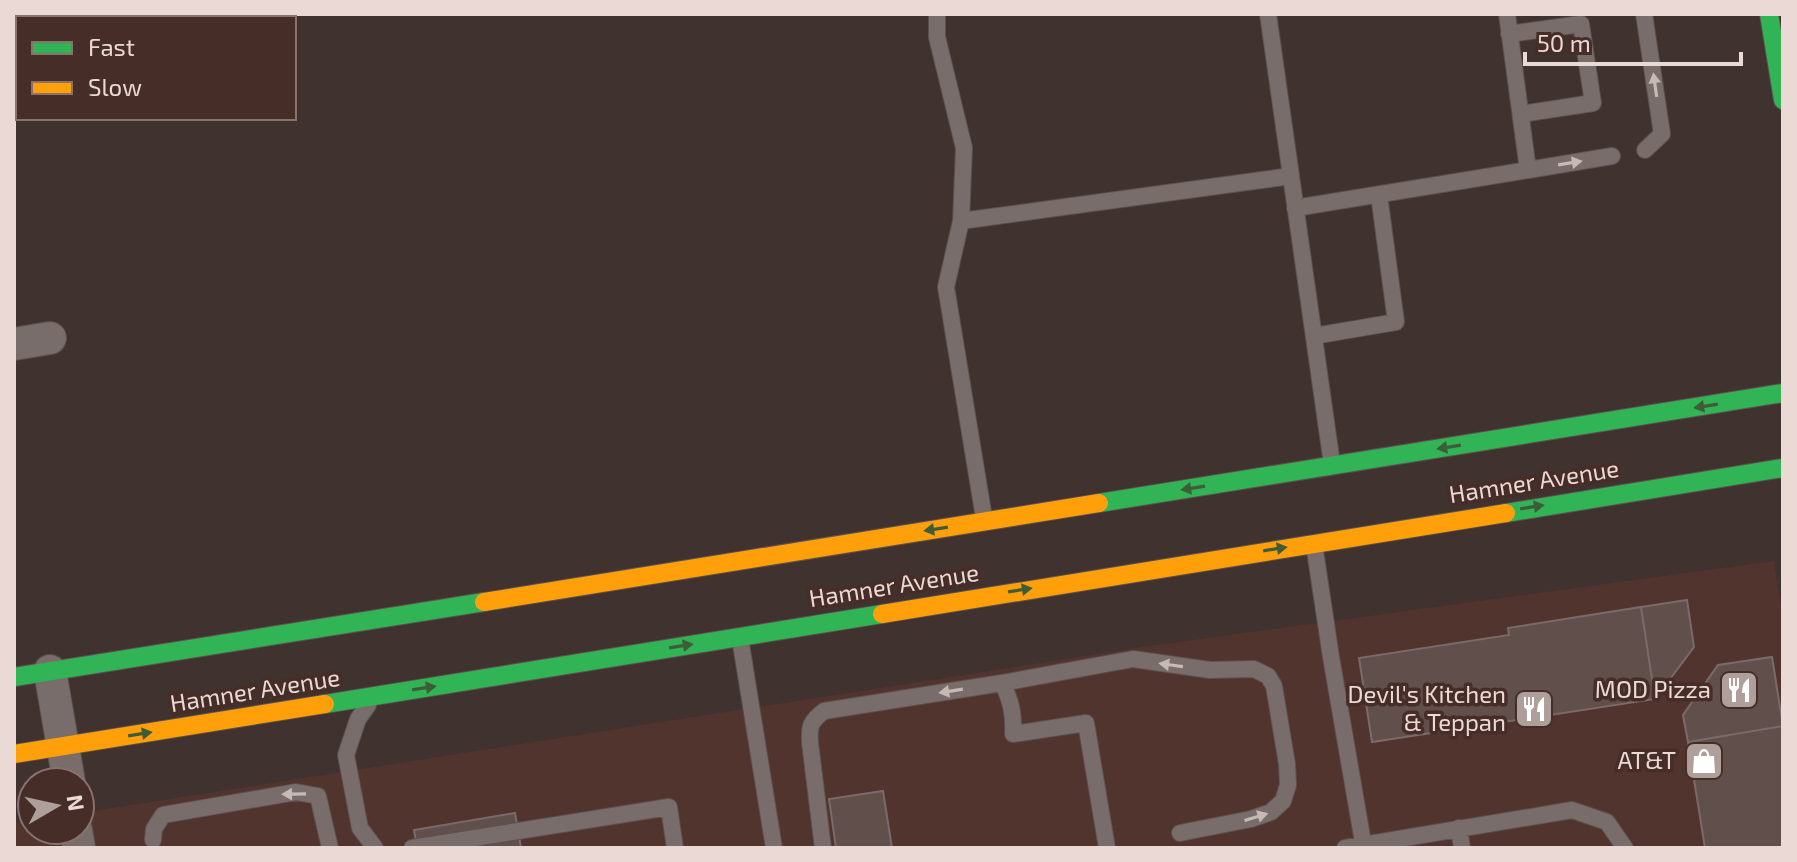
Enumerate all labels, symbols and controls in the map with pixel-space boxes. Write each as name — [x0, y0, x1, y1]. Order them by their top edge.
legend — [16, 16, 296, 120]
scale bar — [1525, 16, 1741, 66]
text: 50 m — [1537, 28, 1591, 57]
text: Fast — [88, 32, 135, 61]
text: Slow — [88, 72, 142, 101]
one-way arrow — [1648, 73, 1661, 98]
one-way arrow — [1558, 156, 1583, 169]
one-way arrow — [1693, 400, 1718, 412]
one-way arrow — [1436, 441, 1461, 454]
street label: Hamner Avenue — [1447, 453, 1621, 508]
one-way arrow — [1180, 482, 1205, 495]
one-way arrow — [1520, 500, 1545, 513]
one-way arrow — [923, 523, 948, 536]
one-way arrow — [1263, 542, 1288, 554]
street label: Hamner Avenue — [807, 557, 981, 612]
one-way arrow — [1008, 583, 1033, 596]
one-way arrow — [669, 639, 694, 652]
one-way arrow — [1158, 658, 1183, 671]
street label: Hamner Avenue — [168, 662, 342, 717]
restaurant icon: MOD Pizza — [1718, 669, 1760, 711]
place label: MOD Pizza — [1595, 674, 1711, 703]
place label: Devil's Kitchen & Teppan — [1348, 679, 1506, 736]
one-way arrow — [412, 681, 437, 693]
one-way arrow — [938, 685, 963, 698]
restaurant icon: Devil's Kitchen & Teppan — [1513, 688, 1555, 730]
one-way arrow — [128, 728, 153, 740]
shop icon: AT&T — [1683, 740, 1725, 782]
place label: AT&T — [1618, 745, 1676, 774]
north arrow — [16, 766, 96, 846]
one-way arrow — [281, 788, 306, 800]
text: N — [63, 793, 91, 813]
one-way arrow — [1244, 810, 1268, 823]

